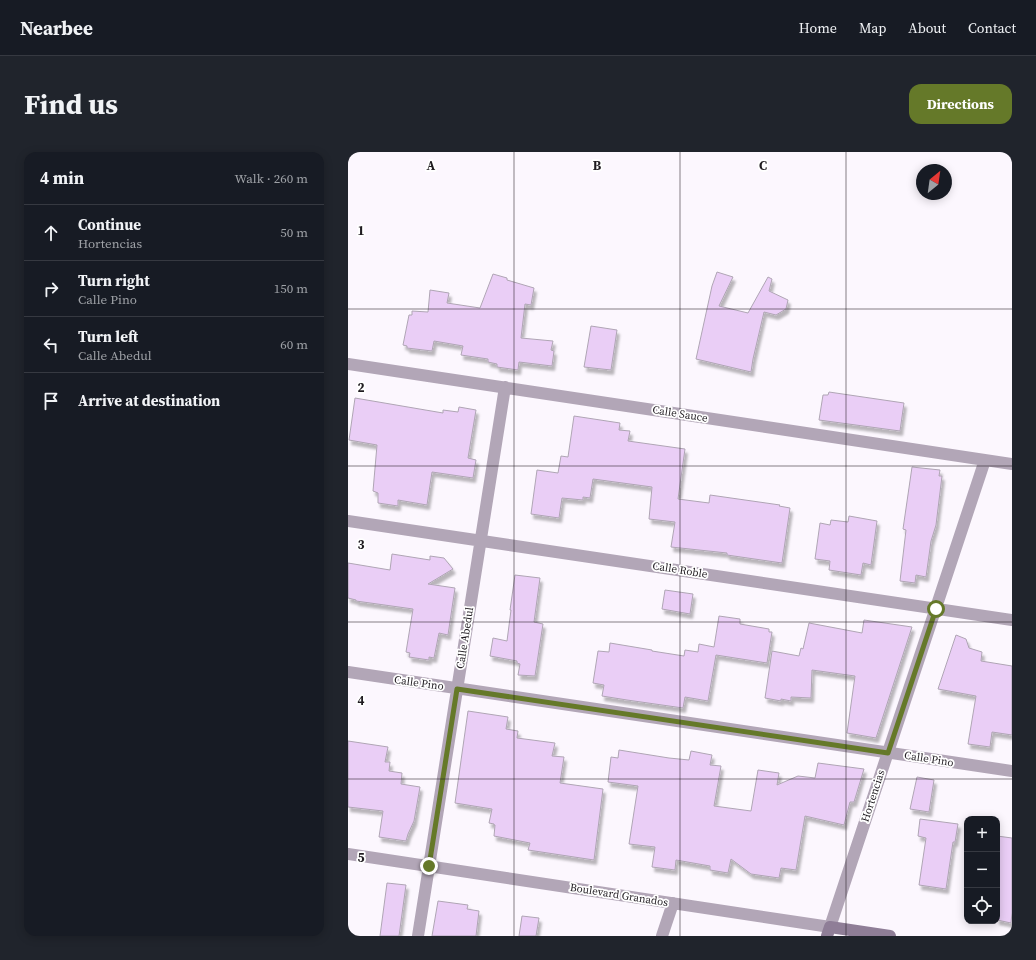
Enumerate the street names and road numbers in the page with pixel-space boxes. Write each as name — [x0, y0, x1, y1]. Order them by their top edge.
street label: Calle Sauce — [651, 402, 709, 426]
street label: Calle Roble — [651, 558, 709, 582]
street label: Calle Abedul — [453, 606, 477, 670]
street label: Calle Pino — [393, 672, 445, 694]
street label: Calle Pino — [903, 748, 955, 770]
street label: Hortencias — [857, 768, 889, 824]
street label: Boulevard Granados — [569, 880, 669, 910]

